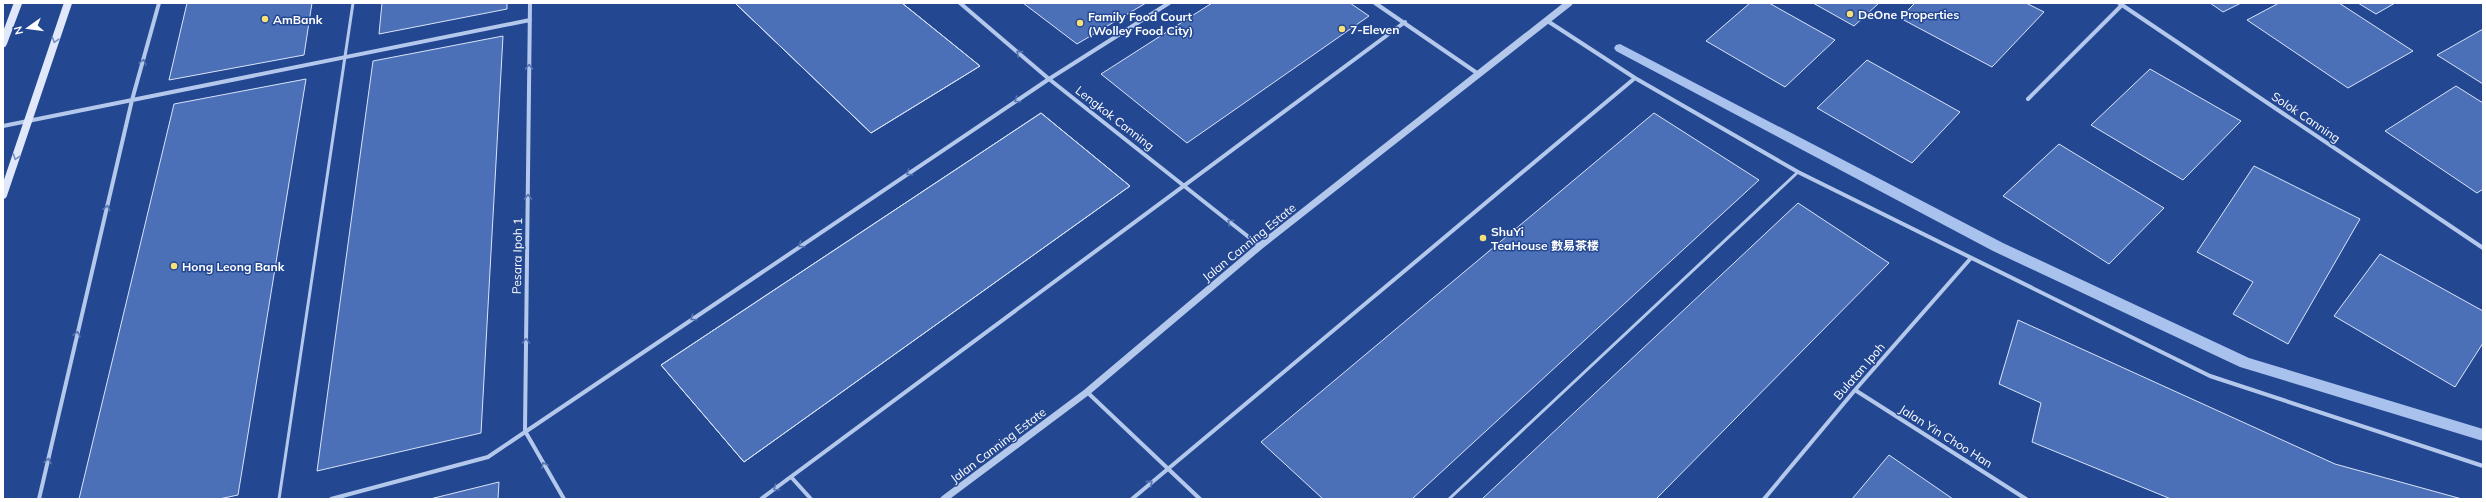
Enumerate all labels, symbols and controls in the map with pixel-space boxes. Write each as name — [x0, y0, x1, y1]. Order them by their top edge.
place label: DeOne Properties — [1858, 7, 1959, 22]
north arrow — [8, 8, 48, 48]
place label: Family Food Court (Wolley Food City) — [1088, 9, 1193, 38]
marker: DeOne Properties — [1845, 9, 1855, 19]
place label: AmBank — [273, 12, 323, 27]
marker: AmBank — [260, 14, 270, 24]
marker: Family Food Court (Wolley Food City) — [1075, 18, 1085, 28]
place label: 7-Eleven — [1350, 22, 1399, 37]
marker: 7-Eleven — [1337, 24, 1347, 34]
text: N — [10, 25, 26, 36]
one-way arrow — [52, 36, 60, 43]
one-way arrow — [1016, 50, 1024, 57]
one-way arrow — [138, 59, 147, 66]
one-way arrow — [525, 64, 534, 70]
street label: Lengkok Canning — [1073, 83, 1157, 153]
street label: Solok Canning — [2269, 88, 2343, 146]
one-way arrow — [1014, 96, 1021, 103]
one-way arrow — [13, 153, 21, 160]
one-way arrow — [906, 168, 913, 176]
one-way arrow — [524, 194, 532, 200]
street label: Jalan Canning Estate — [1199, 200, 1299, 284]
one-way arrow — [102, 205, 110, 211]
street label: Pesara Ipoh 1 — [509, 218, 525, 294]
one-way arrow — [1227, 219, 1234, 226]
place label: ShuYi TeaHouse 數易茶楼 — [1491, 224, 1599, 253]
marker: ShuYi TeaHouse 數易茶楼 — [1478, 233, 1488, 243]
one-way arrow — [798, 241, 805, 248]
place label: Hong Leong Bank — [182, 259, 285, 274]
marker: Hong Leong Bank — [169, 261, 179, 271]
one-way arrow — [691, 313, 698, 320]
one-way arrow — [73, 331, 81, 338]
one-way arrow — [522, 338, 530, 344]
street label: Bulatan Ipoh — [1830, 339, 1888, 403]
street label: Jalan Yin Choo Han — [1897, 401, 1995, 471]
street label: Jalan Canning Estate — [947, 404, 1049, 486]
one-way arrow — [43, 458, 51, 464]
one-way arrow — [542, 462, 549, 469]
one-way arrow — [1146, 481, 1153, 488]
one-way arrow — [773, 483, 780, 491]

